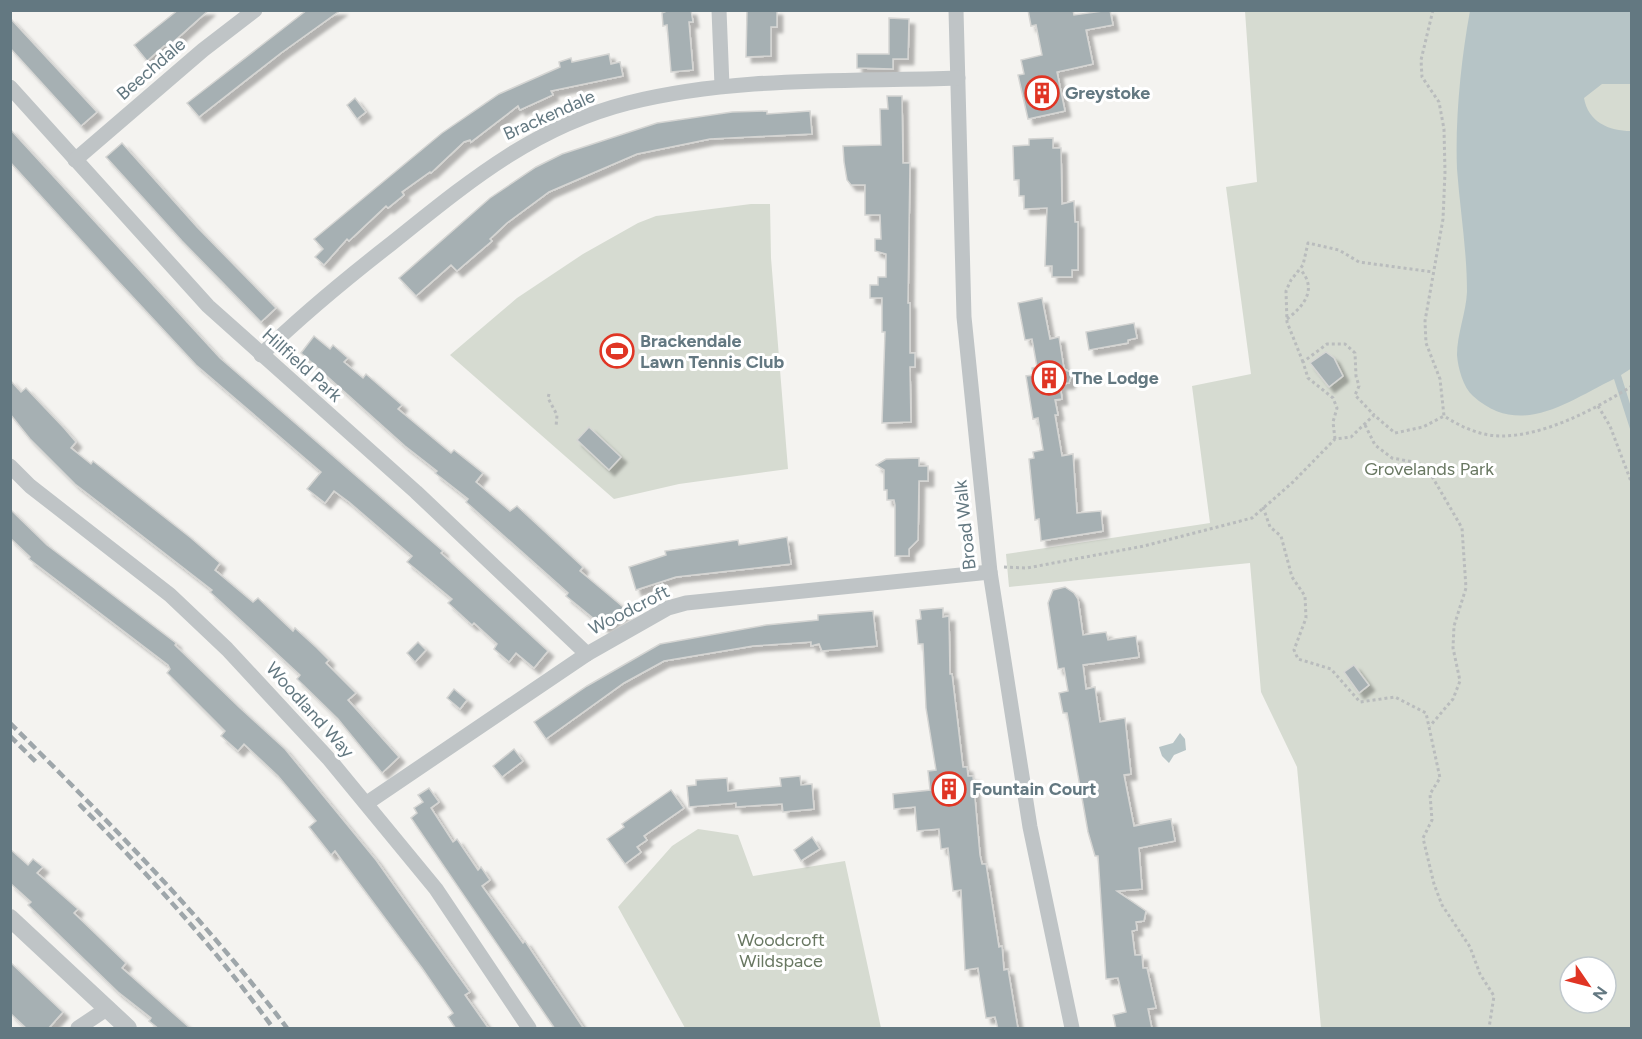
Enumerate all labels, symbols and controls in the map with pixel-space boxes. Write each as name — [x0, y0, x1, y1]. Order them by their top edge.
street label: Beechdale — [112, 33, 190, 105]
building icon: Greystoke — [1024, 75, 1060, 111]
place label: Greystoke — [1065, 82, 1150, 104]
street label: Brackendale — [500, 85, 598, 145]
street label: Hillfield Park — [258, 324, 347, 407]
place label: Brackendale Lawn Tennis Club — [640, 330, 784, 373]
sports icon: Brackendale Lawn Tennis Club — [599, 333, 635, 369]
building icon: The Lodge — [1031, 360, 1067, 396]
place label: The Lodge — [1072, 367, 1159, 389]
park label: Grovelands Park — [1364, 458, 1494, 480]
street label: Broad Walk — [949, 479, 981, 571]
street label: Woodcroft — [585, 580, 673, 640]
street label: Woodland Way — [261, 658, 359, 763]
building icon: Fountain Court — [931, 771, 967, 807]
place label: Fountain Court — [972, 778, 1096, 800]
park label: Woodcroft Wildspace — [737, 929, 825, 972]
north arrow — [1558, 955, 1618, 1015]
text: N — [1589, 983, 1611, 1004]

